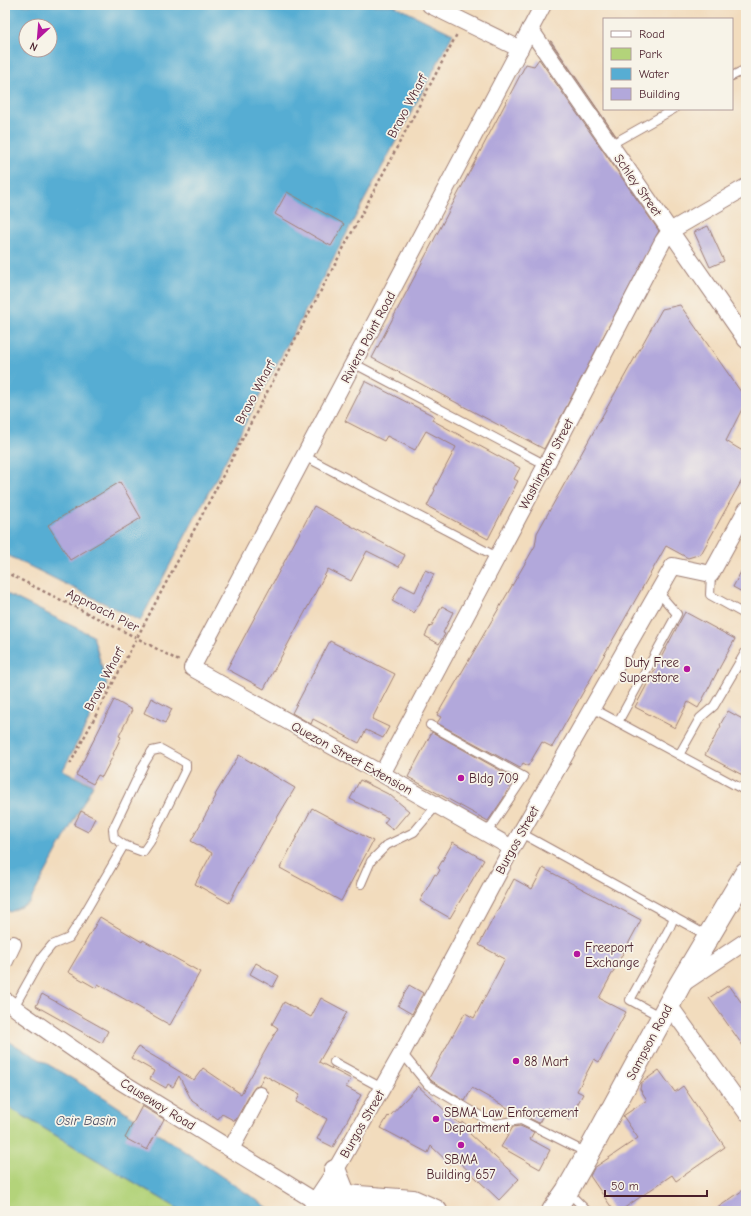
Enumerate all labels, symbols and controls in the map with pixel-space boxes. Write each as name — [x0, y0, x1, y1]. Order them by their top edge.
north arrow — [18, 18, 58, 58]
legend — [603, 18, 733, 110]
text: Road — [639, 27, 665, 41]
text: N — [28, 39, 40, 54]
text: Park — [639, 47, 662, 61]
text: Water — [639, 67, 669, 81]
street label: Bravo Wharf — [384, 70, 431, 140]
text: Building — [639, 87, 680, 101]
street label: Schley Street — [611, 151, 666, 220]
street label: Riviera Point Road — [338, 289, 398, 385]
street label: Bravo Wharf — [232, 356, 279, 426]
street label: Washington Street — [516, 415, 577, 512]
street label: Approach Pier — [64, 585, 143, 635]
street label: Bravo Wharf — [81, 643, 128, 713]
place label: Duty Free Superstore — [620, 655, 679, 685]
marker: Duty Free Superstore — [682, 664, 692, 674]
street label: Quezon Street Extension — [289, 718, 415, 798]
place label: Bldg 709 — [469, 771, 519, 786]
marker: Bldg 709 — [456, 773, 466, 783]
street label: Burgos Street — [492, 802, 542, 877]
place label: Freeport Exchange — [585, 940, 640, 970]
marker: Freeport Exchange — [572, 949, 582, 959]
street label: Sampson Road — [623, 1002, 675, 1082]
place label: 88 Mart — [524, 1054, 569, 1069]
marker: 88 Mart — [511, 1056, 521, 1066]
street label: Causeway Road — [118, 1075, 198, 1133]
street label: Burgos Street — [337, 1086, 388, 1160]
place label: SBMA Law Enforcement Department — [444, 1105, 579, 1135]
water label: Osir Basin — [56, 1112, 117, 1129]
marker: SBMA Law Enforcement Department — [431, 1114, 441, 1124]
marker: SBMA Building 657 — [456, 1140, 466, 1150]
place label: SBMA Building 657 — [426, 1152, 496, 1182]
scale bar — [605, 1172, 707, 1198]
text: 50 m — [611, 1179, 639, 1193]

